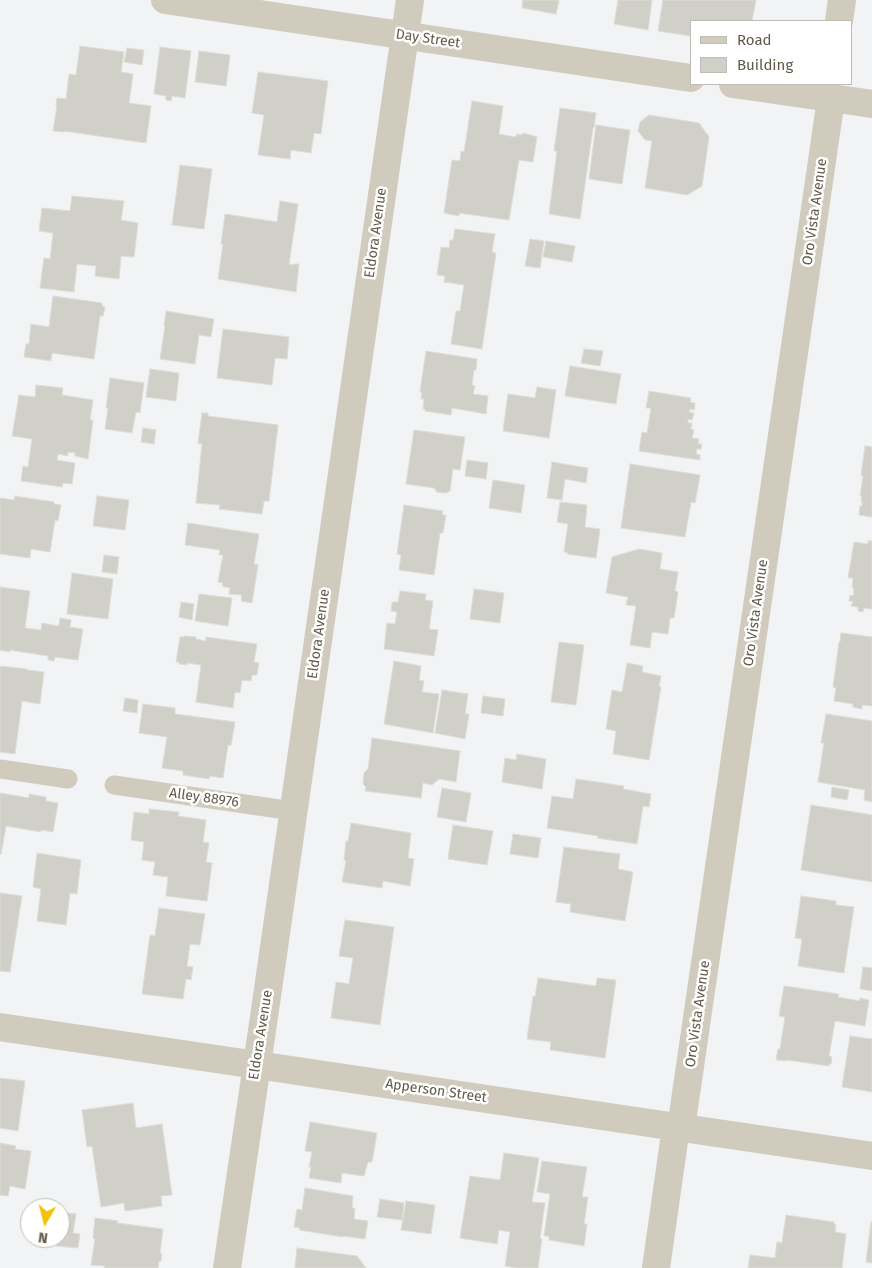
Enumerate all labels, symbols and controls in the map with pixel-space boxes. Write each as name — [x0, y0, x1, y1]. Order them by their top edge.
legend — [690, 20, 852, 85]
street label: Day Street — [395, 26, 461, 52]
text: Road — [737, 31, 772, 49]
text: Building — [737, 56, 793, 74]
street label: Oro Vista Avenue — [799, 158, 831, 266]
street label: Eldora Avenue — [361, 187, 391, 279]
street label: Oro Vista Avenue — [740, 559, 772, 667]
street label: Eldora Avenue — [304, 588, 334, 680]
street label: Alley 88976 — [168, 785, 240, 811]
street label: Oro Vista Avenue — [682, 960, 714, 1068]
street label: Eldora Avenue — [246, 989, 276, 1081]
street label: Apperson Street — [384, 1076, 488, 1106]
north arrow — [20, 1198, 70, 1248]
text: N — [37, 1228, 49, 1246]

